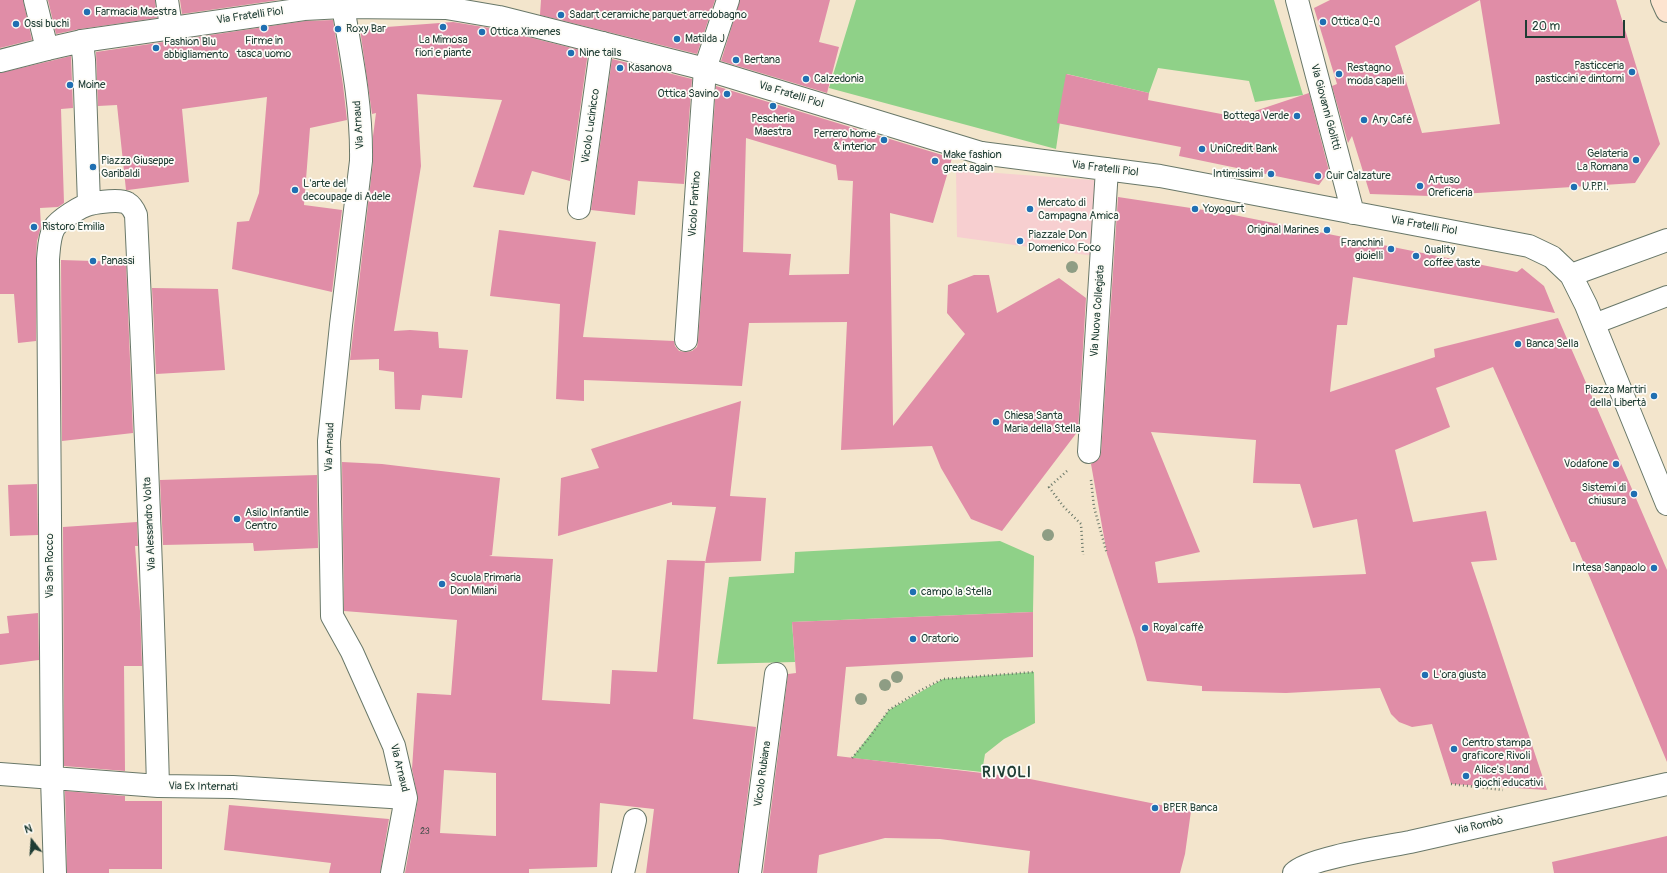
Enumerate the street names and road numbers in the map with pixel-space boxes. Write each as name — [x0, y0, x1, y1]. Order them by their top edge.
street label: Via Fratelli Piol — [216, 5, 284, 27]
street label: Via Giovanni Giolitti — [1307, 63, 1343, 151]
street label: Via Fratelli Piol — [757, 79, 825, 111]
street label: Vicolo Lucinicco — [579, 88, 603, 164]
street label: Via Arnaud — [351, 100, 367, 150]
street label: Via Fratelli Piol — [1071, 158, 1139, 180]
street label: Vicolo Fantino — [686, 170, 704, 238]
street label: Via Fratelli Piol — [1390, 214, 1458, 238]
street label: Via Nuova Collegiata — [1088, 264, 1108, 358]
street label: Via Arnaud — [323, 422, 337, 472]
street label: Via Alessandro Volta — [141, 477, 159, 571]
street label: Via San Rocco — [43, 533, 57, 599]
street label: Vicolo Rubiana — [752, 740, 774, 808]
street label: Via Arnaud — [387, 743, 411, 793]
street label: Via Ex Internati — [168, 780, 238, 794]
street label: Via Rombò — [1454, 814, 1504, 838]

